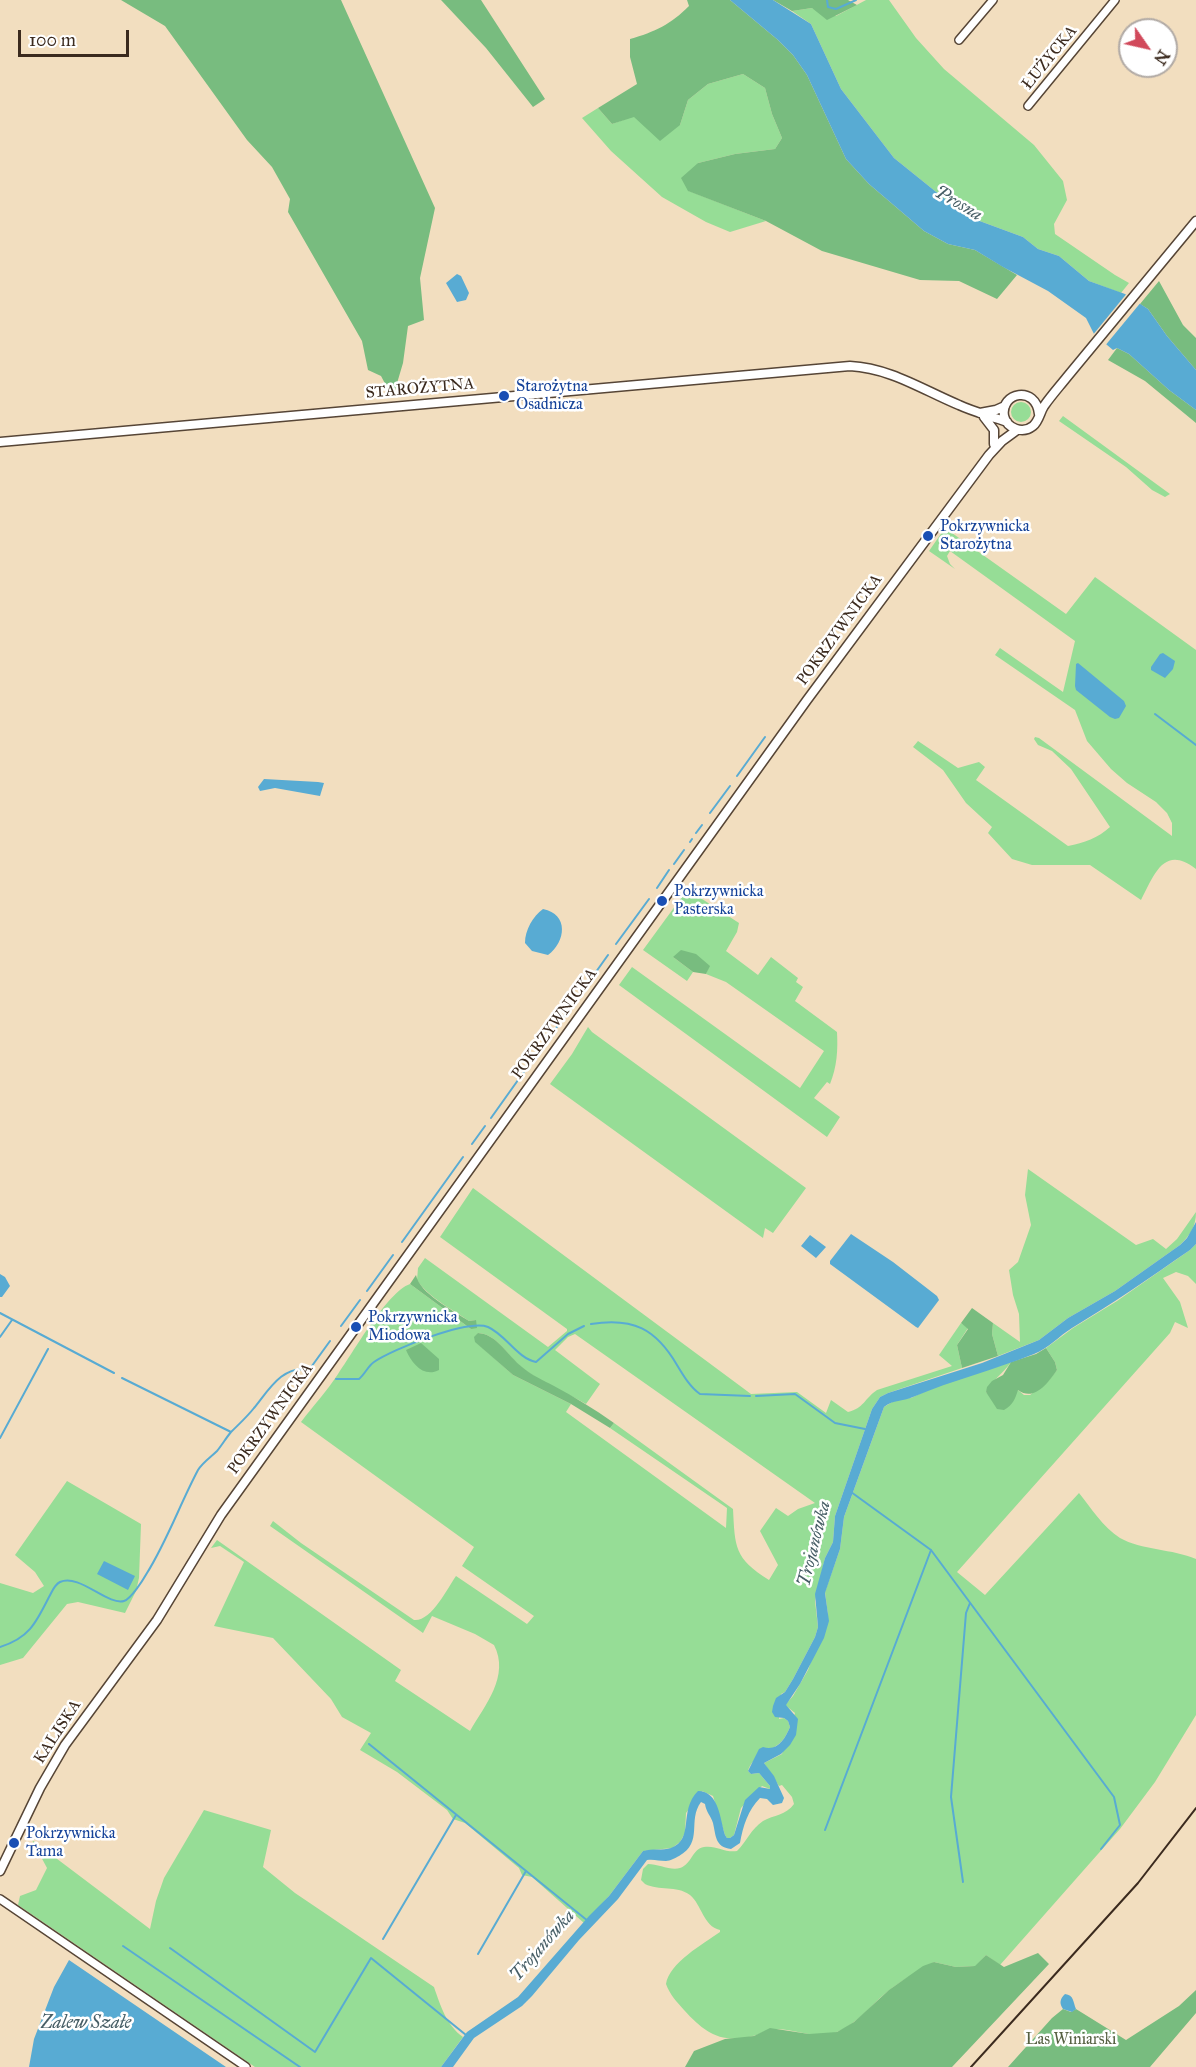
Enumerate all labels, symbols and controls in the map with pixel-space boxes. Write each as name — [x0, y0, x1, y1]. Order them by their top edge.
scale bar — [21, 18, 132, 56]
north arrow — [1118, 18, 1178, 78]
street label: ŁUŻYCKA — [1018, 22, 1082, 94]
text: 100 m — [29, 29, 76, 51]
text: N — [1150, 46, 1173, 68]
water label: Prosna — [930, 182, 986, 226]
street label: STAROŻYTNA — [365, 375, 475, 403]
place label: Starożytna Osadnicza — [516, 377, 588, 415]
marker: Starożytna Osadnicza — [497, 389, 511, 403]
place label: Pokrzywnicka Starożytna — [940, 517, 1030, 555]
marker: Pokrzywnicka Starożytna — [921, 529, 935, 543]
street label: POKRZYWNICKA — [793, 571, 887, 689]
place label: Pokrzywnicka Pasterska — [674, 882, 764, 920]
marker: Pokrzywnicka Pasterska — [655, 894, 669, 908]
street label: POKRZYWNICKA — [508, 965, 602, 1083]
place label: Pokrzywnicka Miodowa — [368, 1308, 458, 1346]
marker: Pokrzywnicka Miodowa — [349, 1320, 363, 1334]
street label: POKRZYWNICKA — [224, 1360, 318, 1478]
water label: Trojanówka — [794, 1499, 836, 1589]
street label: KALISKA — [30, 1697, 86, 1767]
place label: Pokrzywnicka Tama — [26, 1824, 116, 1862]
marker: Pokrzywnicka Tama — [7, 1836, 21, 1850]
water label: Trojanówka — [506, 1906, 580, 1986]
water label: Zalew Szałe — [41, 2013, 131, 2035]
park label: Las Winiarski — [1026, 2030, 1116, 2050]

